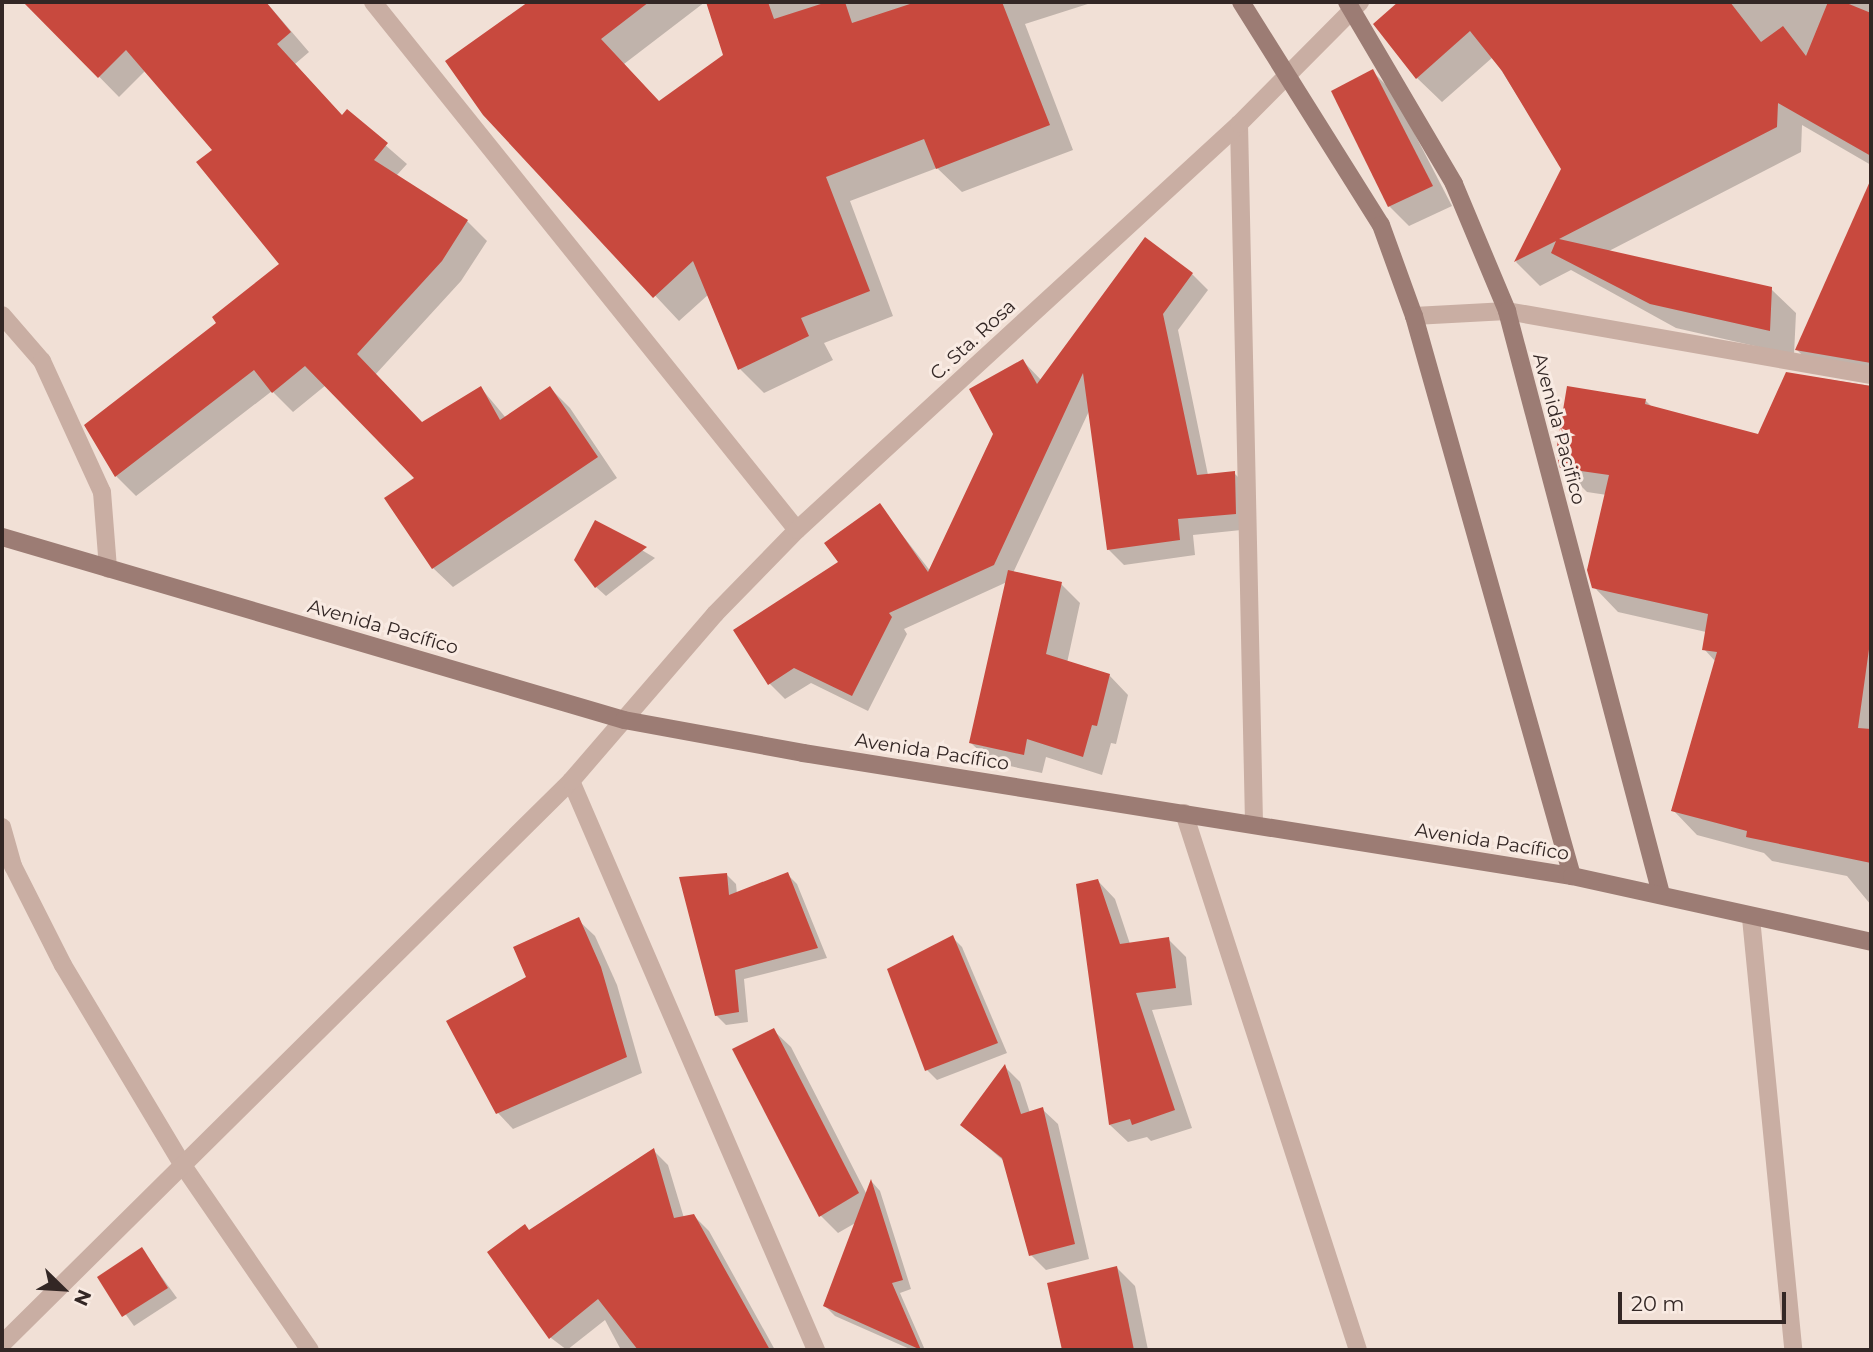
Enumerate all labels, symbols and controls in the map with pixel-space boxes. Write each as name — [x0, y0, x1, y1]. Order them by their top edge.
street label: C. Sta. Rosa — [926, 295, 1020, 385]
street label: Avenida Pacifico — [1528, 351, 1590, 507]
street label: Avenida Pacífico — [305, 595, 461, 659]
street label: Avenida Pacífico — [853, 729, 1011, 775]
street label: Avenida Pacífico — [1413, 819, 1571, 865]
north arrow — [28, 1254, 98, 1324]
scale bar — [1621, 1278, 1789, 1322]
text: N — [69, 1286, 96, 1309]
text: 20 m — [1631, 1291, 1685, 1316]

